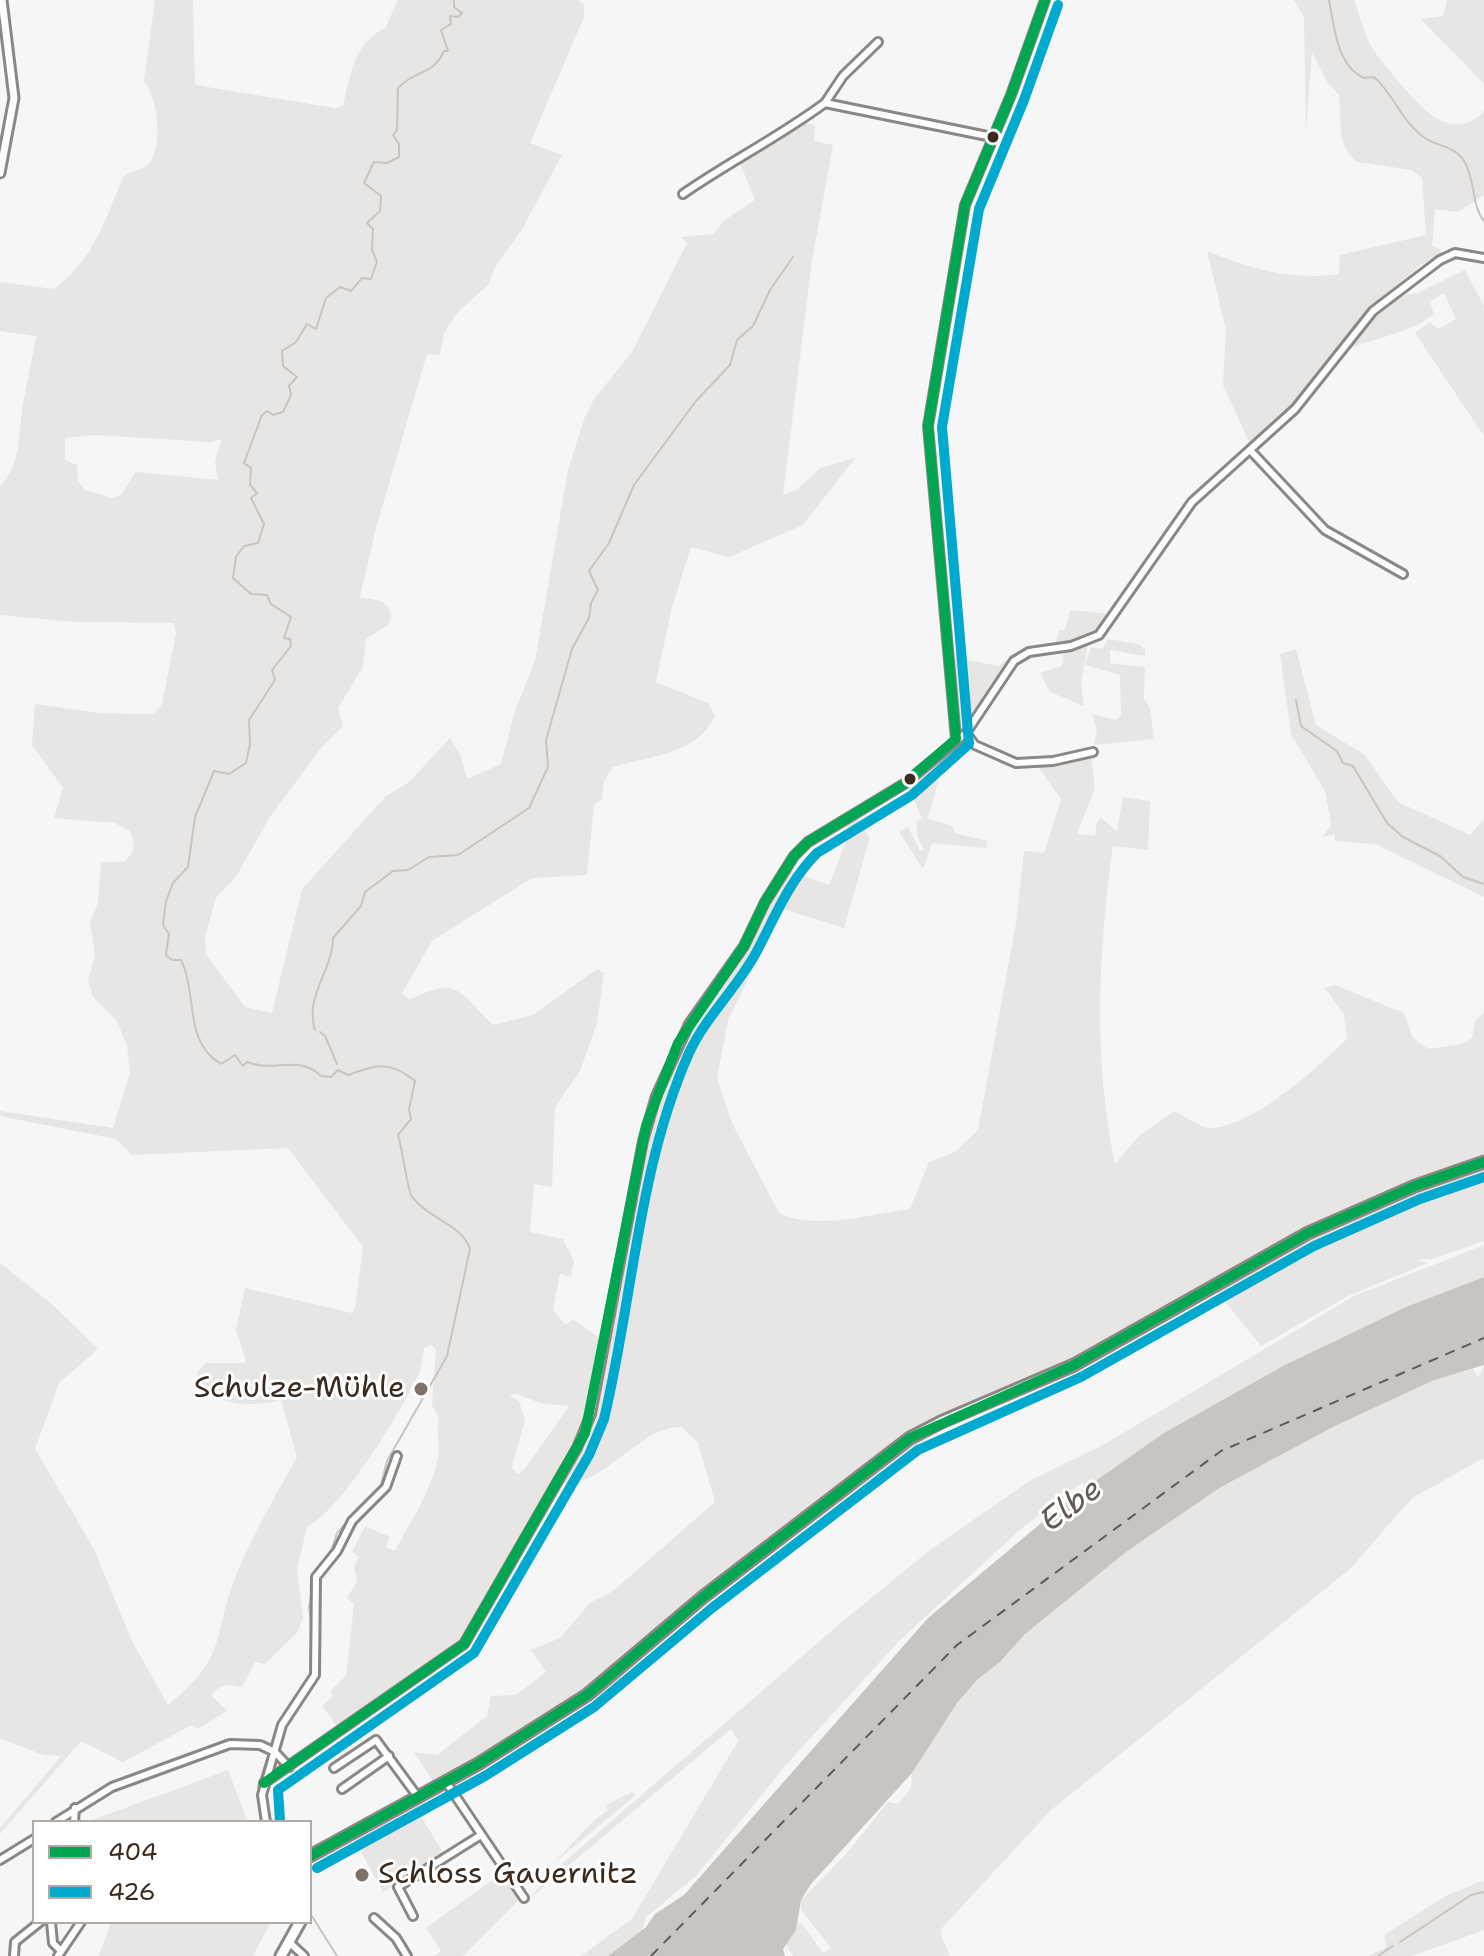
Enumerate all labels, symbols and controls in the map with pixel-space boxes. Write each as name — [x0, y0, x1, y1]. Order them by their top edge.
unlabelled marker — [985, 129, 1001, 145]
unlabelled marker — [902, 771, 918, 787]
place label: Schulze-Mühle — [194, 1371, 405, 1407]
marker: Schulze-Mühle — [412, 1380, 430, 1398]
water label: Elbe — [1033, 1471, 1111, 1541]
legend — [32, 1820, 312, 1924]
text: 404 — [108, 1836, 158, 1868]
place label: Schloss Gauernitz — [378, 1857, 638, 1893]
marker: Schloss Gauernitz — [353, 1866, 371, 1884]
text: 426 — [108, 1876, 156, 1908]

